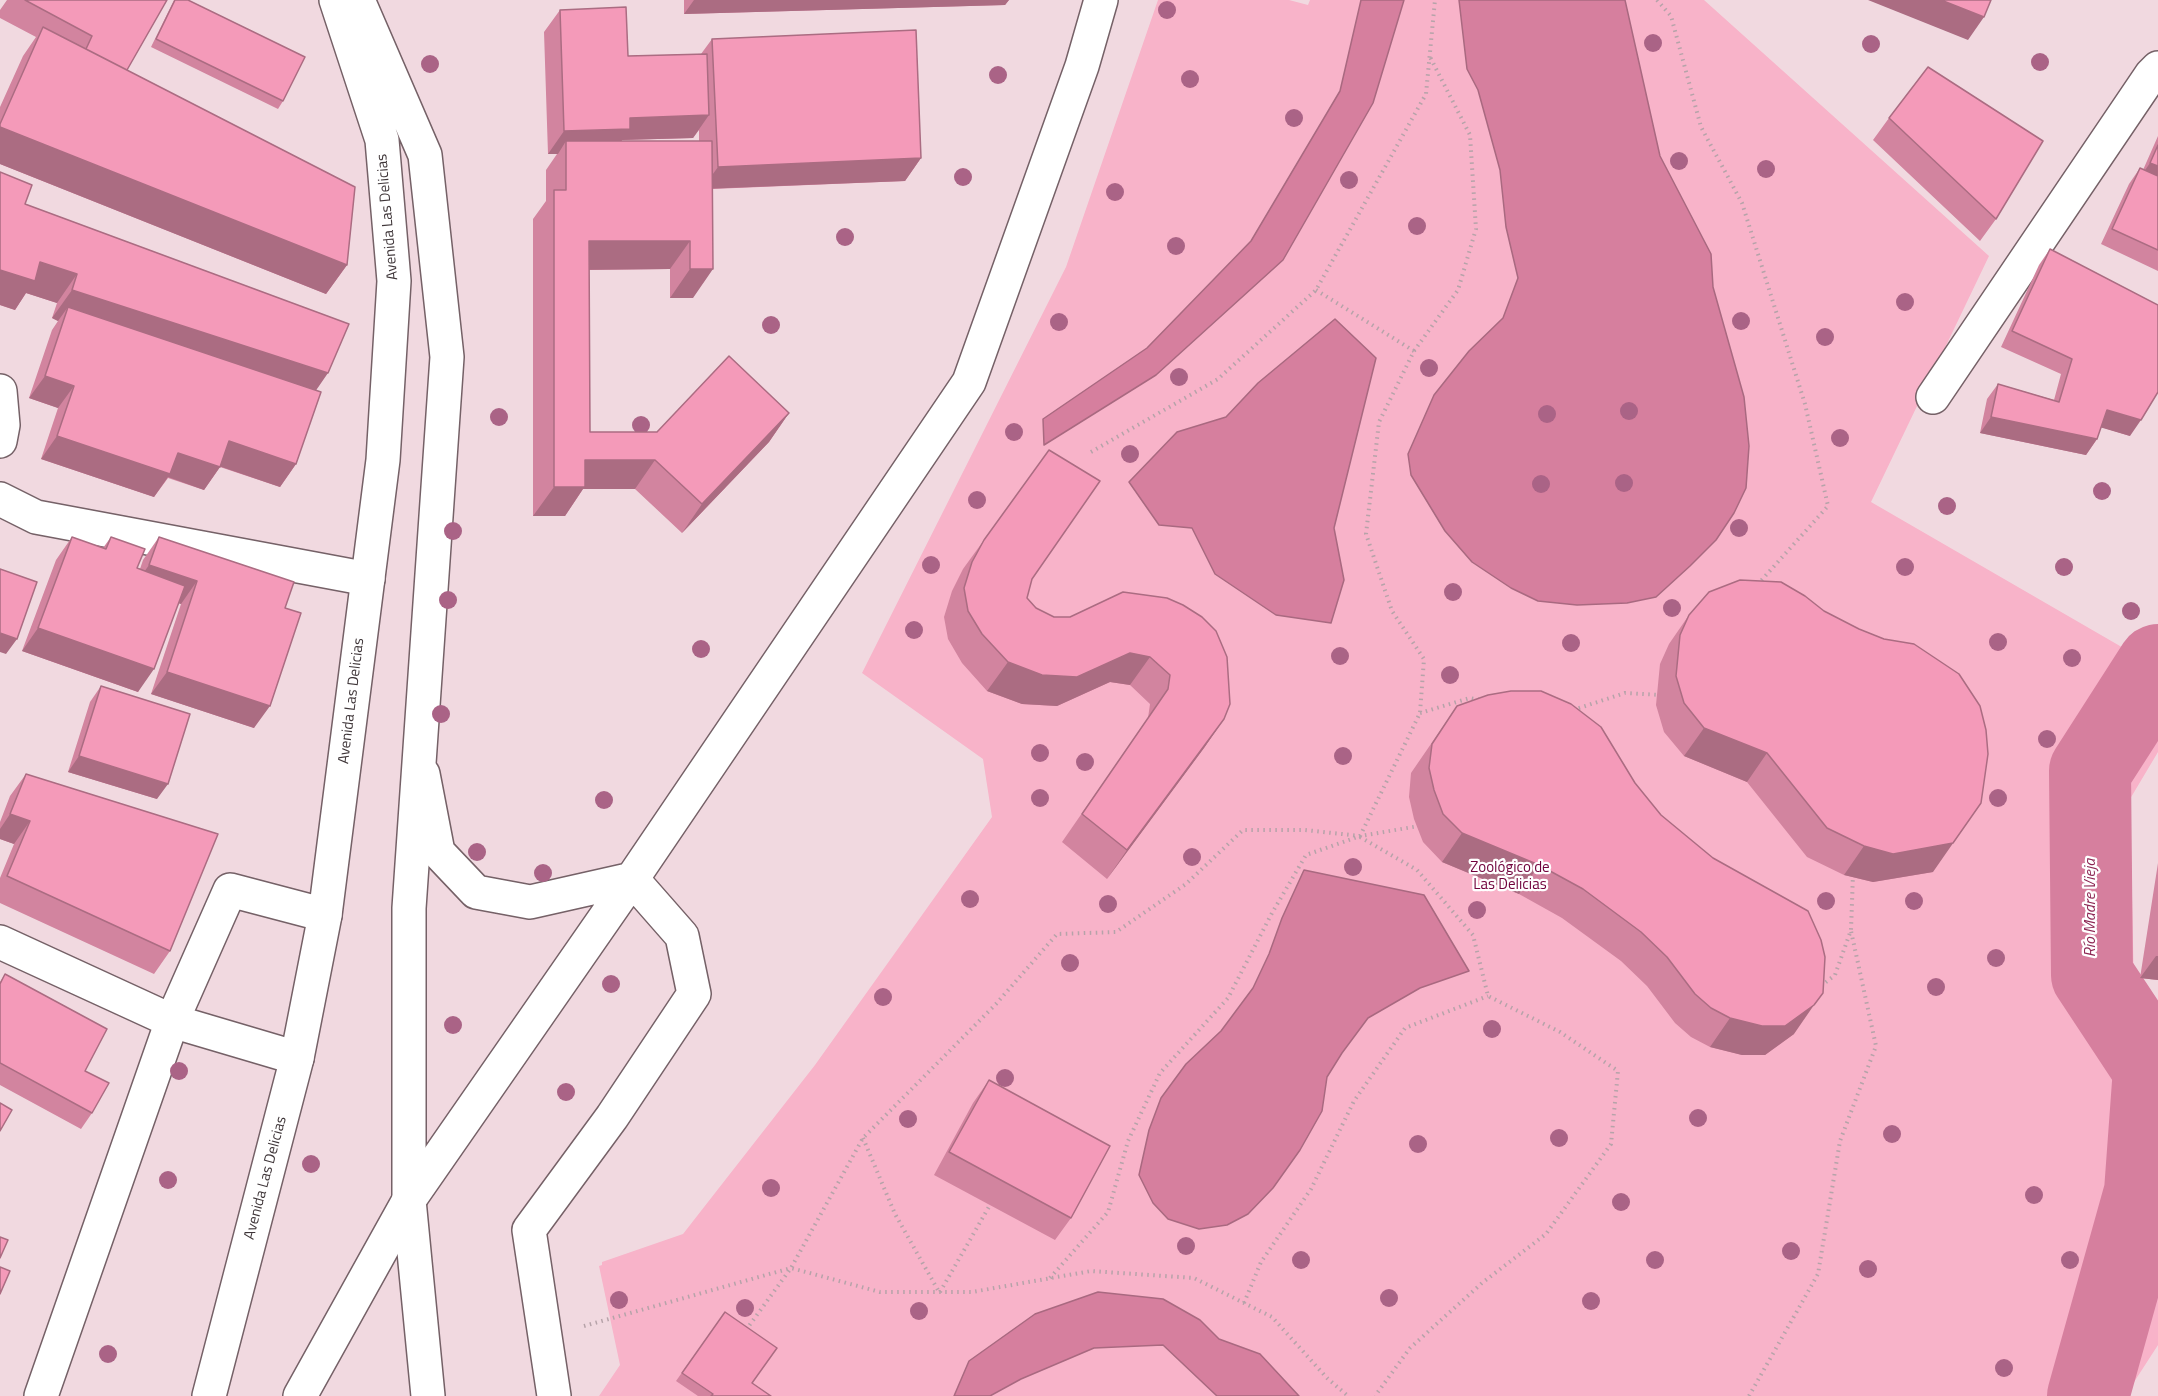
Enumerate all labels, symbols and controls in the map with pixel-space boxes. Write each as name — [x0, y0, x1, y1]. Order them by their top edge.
street label: Avenida Las Delicias — [374, 153, 402, 281]
street label: Avenida Las Delicias — [335, 637, 369, 765]
park label: Zoológico de Las Delicias — [1470, 859, 1550, 894]
water label: Río Madre Vieja — [2081, 859, 2101, 957]
street label: Avenida Las Delicias — [241, 1114, 291, 1242]

